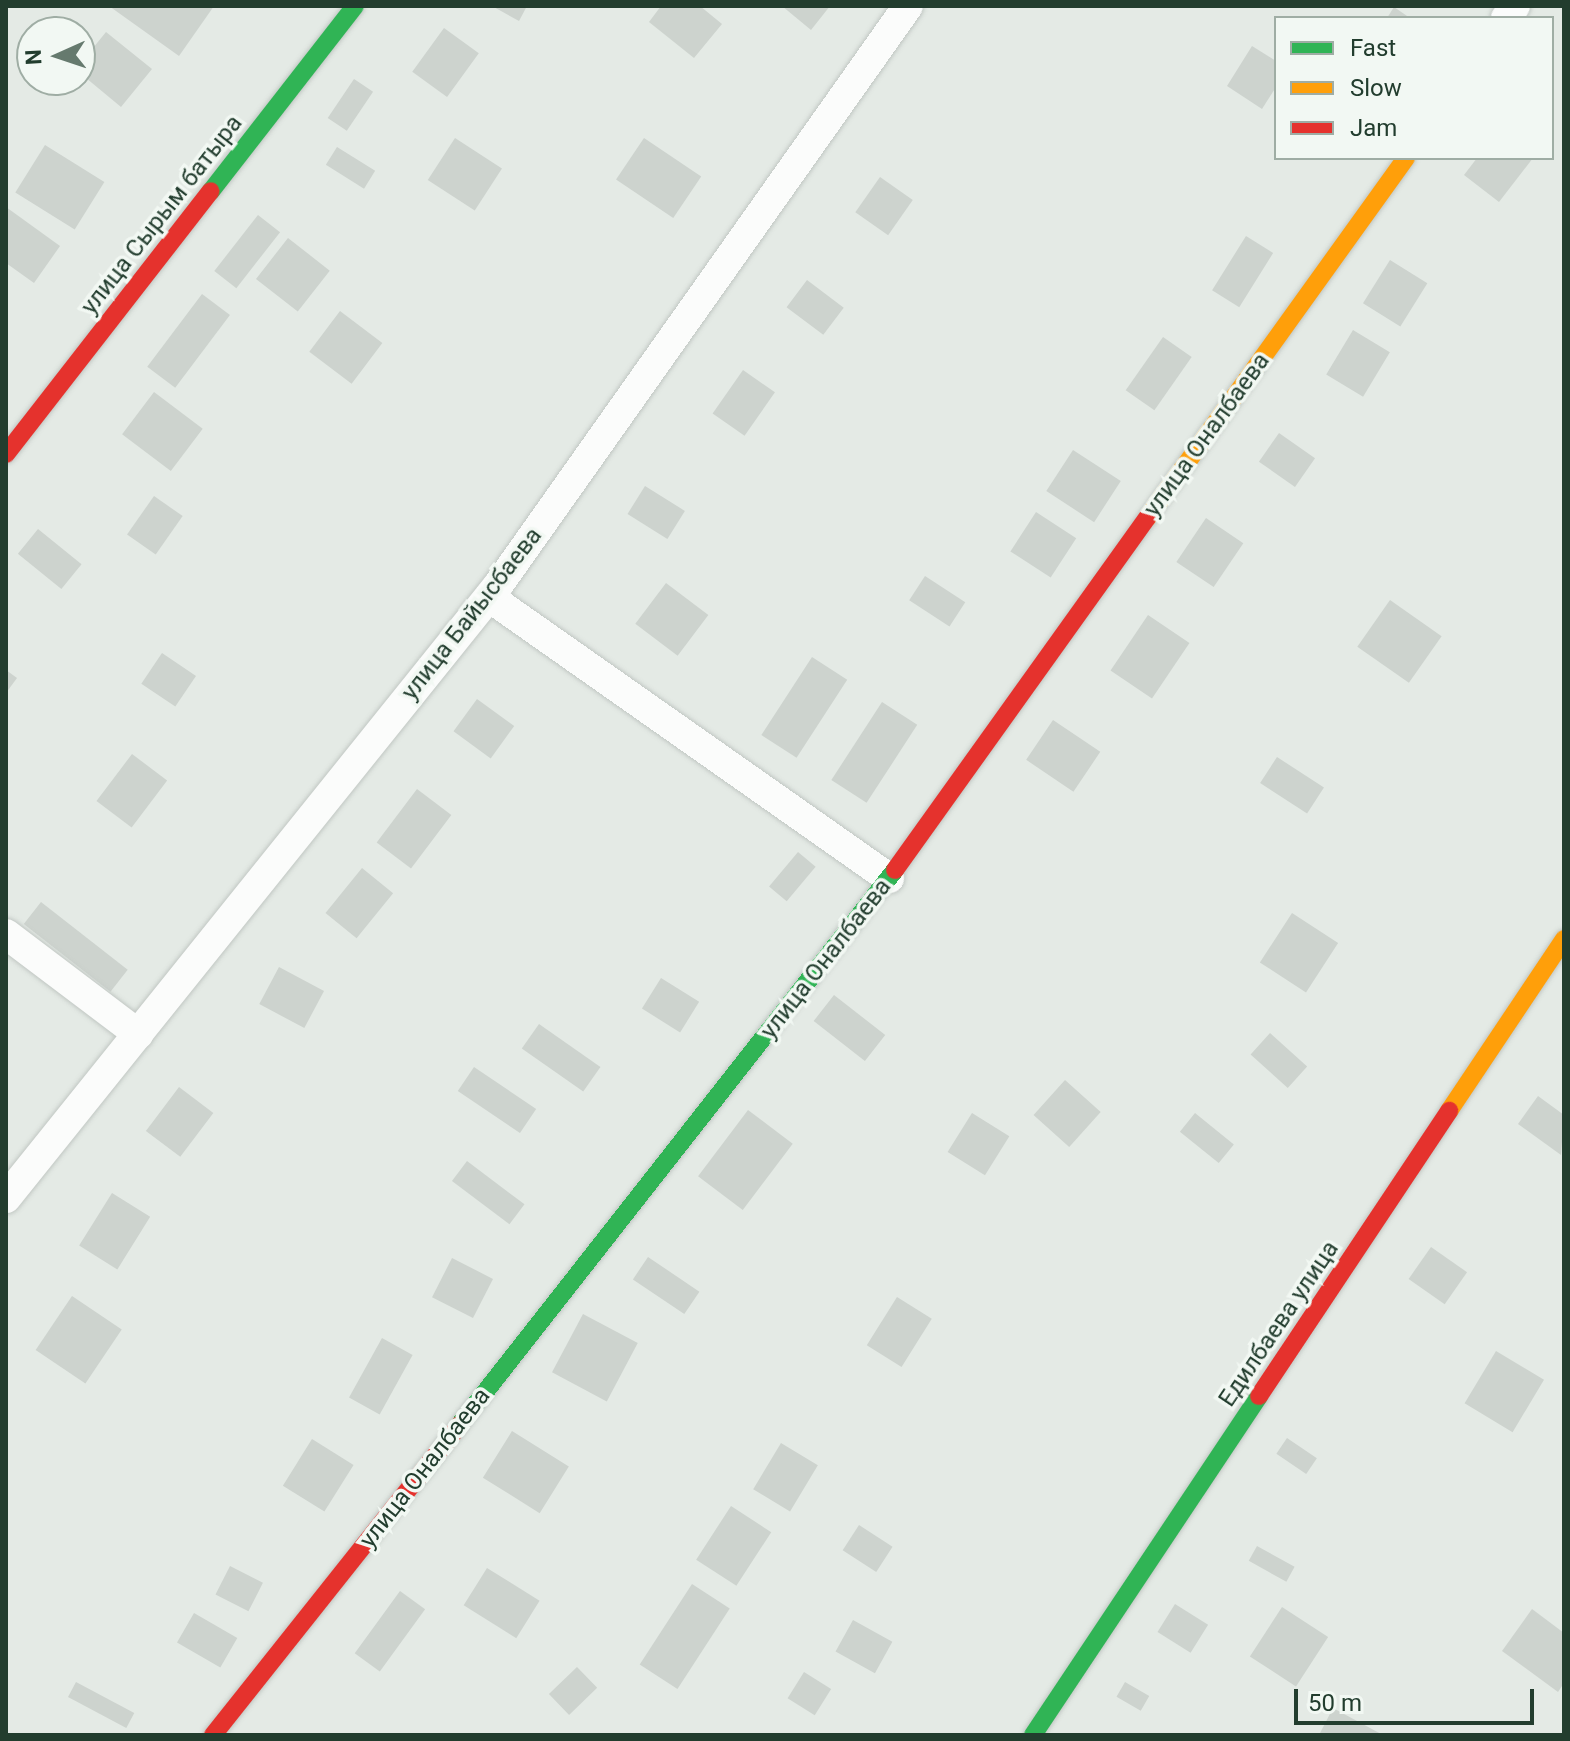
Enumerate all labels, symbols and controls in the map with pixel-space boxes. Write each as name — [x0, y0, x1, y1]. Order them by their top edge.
north arrow — [16, 16, 96, 96]
legend — [1274, 16, 1554, 160]
text: Fast — [1350, 34, 1396, 62]
text: N — [21, 49, 46, 66]
text: Slow — [1350, 74, 1402, 102]
street label: улица Сырым батыра — [75, 110, 249, 320]
text: Jam — [1350, 114, 1397, 142]
street label: улица Оналбаева — [1138, 348, 1276, 522]
street label: улица Байысбаева — [396, 522, 548, 706]
street label: улица Оналбаева — [755, 873, 897, 1045]
street label: Едилбаева улица — [1213, 1236, 1345, 1412]
street label: улица Оналбаева — [354, 1382, 496, 1554]
scale bar — [1298, 1673, 1538, 1723]
text: 50 m — [1308, 1689, 1362, 1717]

